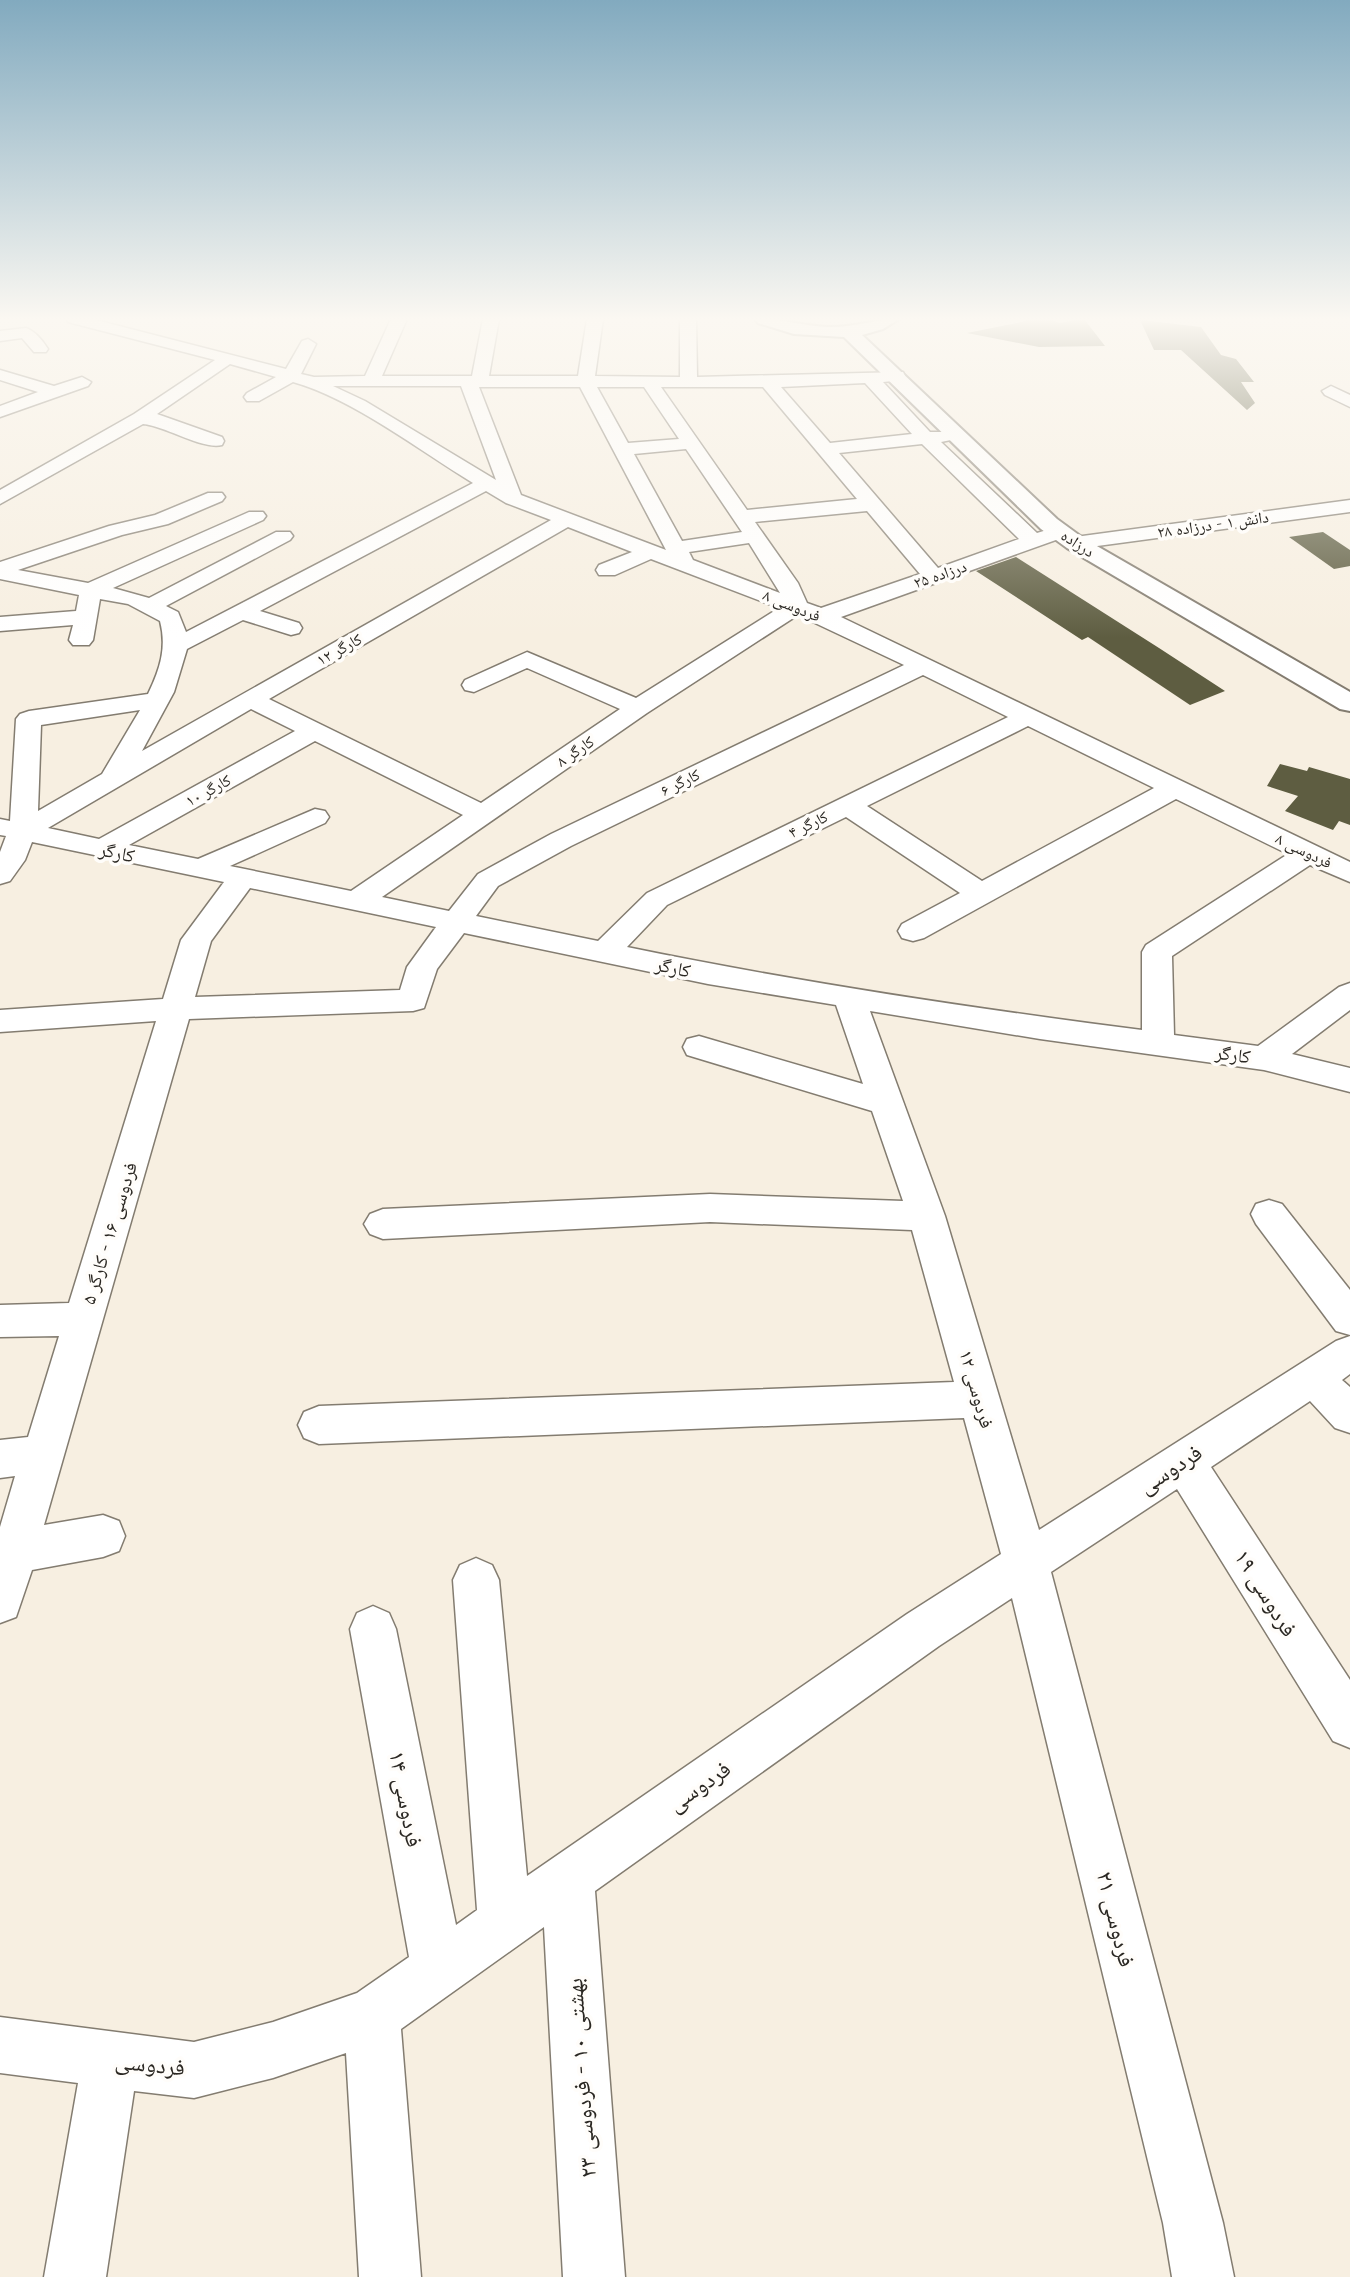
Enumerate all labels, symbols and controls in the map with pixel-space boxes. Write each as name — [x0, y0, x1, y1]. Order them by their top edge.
street label: دانش ۱ - درزاده ۲۸ — [1156, 506, 1270, 543]
street label: درزاده — [1057, 525, 1099, 561]
street label: درزاده ۲۵ — [911, 556, 969, 592]
street label: فردوسی ۸ — [760, 584, 824, 627]
street label: کارگر ۱۲ — [313, 628, 365, 670]
street label: کارگر ۸ — [552, 731, 598, 771]
street label: کارگر ۶ — [657, 764, 703, 800]
street label: کارگر ۱۰ — [182, 769, 234, 811]
street label: کارگر ۴ — [785, 806, 831, 842]
street label: فردوسی ۸ — [1272, 828, 1336, 873]
street label: کارگر — [96, 836, 137, 867]
street label: کارگر — [652, 951, 693, 982]
street label: کارگر — [1213, 1040, 1252, 1068]
street label: فردوسی ۱۶ - کارگر ۵ — [76, 1159, 142, 1307]
street label: فردوسی ۱۲ — [954, 1347, 1000, 1431]
street label: فردوسی — [1132, 1437, 1207, 1500]
street label: فردوسی ۱۹ — [1228, 1544, 1304, 1642]
street label: فردوسی ۱۴ — [383, 1748, 430, 1849]
street label: فردوسی — [662, 1754, 736, 1818]
street label: فردوسی ۲۱ — [1091, 1868, 1142, 1969]
street label: بهشتی ۱۰ - فردوسی ۲۳ — [559, 1977, 602, 2179]
street label: فردوسی — [114, 2045, 186, 2082]

